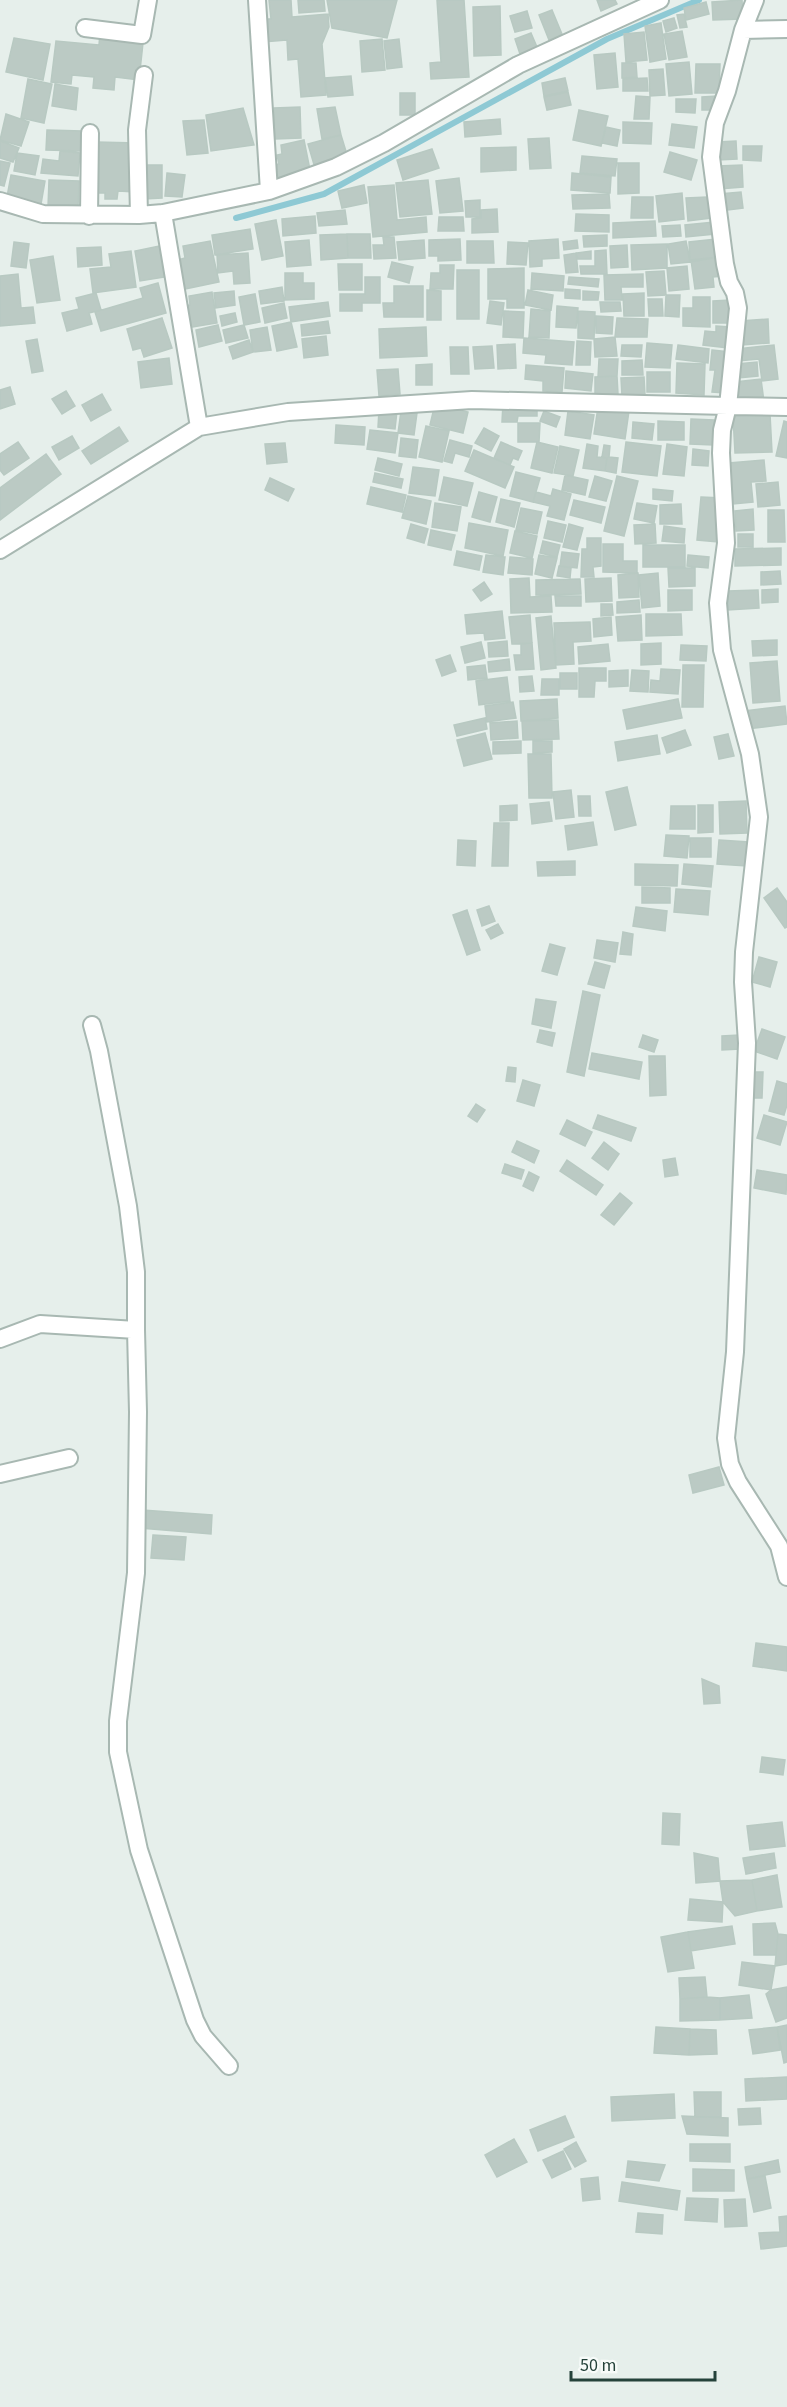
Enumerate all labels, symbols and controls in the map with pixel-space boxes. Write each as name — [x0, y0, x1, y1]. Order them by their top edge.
scale bar — [571, 2344, 715, 2382]
text: 50 m — [580, 2353, 616, 2378]

